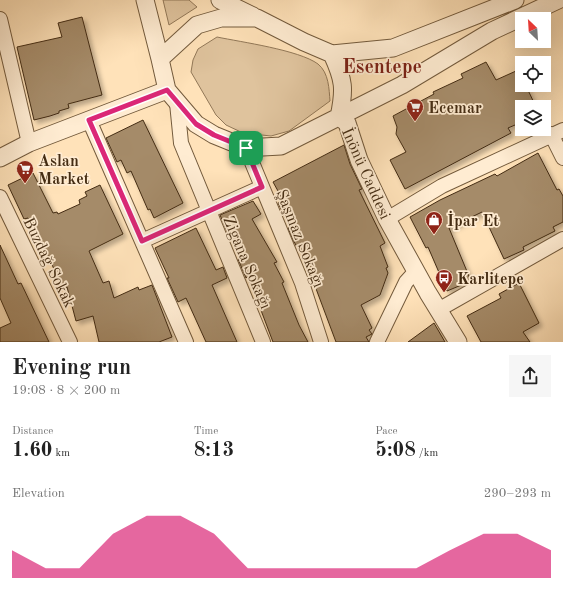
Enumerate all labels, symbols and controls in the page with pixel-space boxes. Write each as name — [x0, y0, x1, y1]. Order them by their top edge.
north arrow — [515, 12, 551, 48]
map controls — [515, 12, 551, 136]
button: locate — [515, 56, 551, 92]
district label: Esentepe — [342, 58, 422, 78]
supermarket icon: Ecemar — [405, 97, 425, 122]
button: layers — [515, 100, 551, 136]
place label: Ecemar — [428, 101, 482, 117]
street label: İnönü Caddesi — [338, 124, 396, 222]
pin — [229, 131, 263, 165]
icon: arrive — [235, 137, 257, 159]
place label: Aslan Market — [38, 154, 90, 188]
supermarket icon: Aslan Market — [15, 159, 35, 184]
street label: Şaşmaz Sokağı — [272, 188, 326, 290]
shop icon: İpar Et — [424, 210, 444, 235]
place label: İpar Et — [447, 210, 499, 230]
street label: Zigana Sokağı — [219, 214, 273, 312]
street label: Buzdağ Sokak — [19, 215, 77, 311]
bus stop icon: Karlitepe — [434, 268, 454, 293]
place label: Karlitepe — [457, 272, 524, 288]
button: share — [509, 355, 551, 397]
text: Evening run — [12, 357, 131, 379]
text: 19:08 · 8 × 200 m — [12, 384, 120, 397]
text: Distance — [12, 426, 53, 437]
text: Time — [194, 426, 218, 437]
text: Pace — [375, 426, 398, 437]
text: 1.60 — [12, 441, 52, 461]
text: 8:13 — [194, 441, 234, 461]
text: 5:08 — [375, 441, 416, 461]
text: km — [52, 448, 70, 459]
text: /km — [416, 448, 438, 459]
text: Elevation — [12, 487, 65, 500]
text: 290–293 m — [484, 487, 551, 500]

